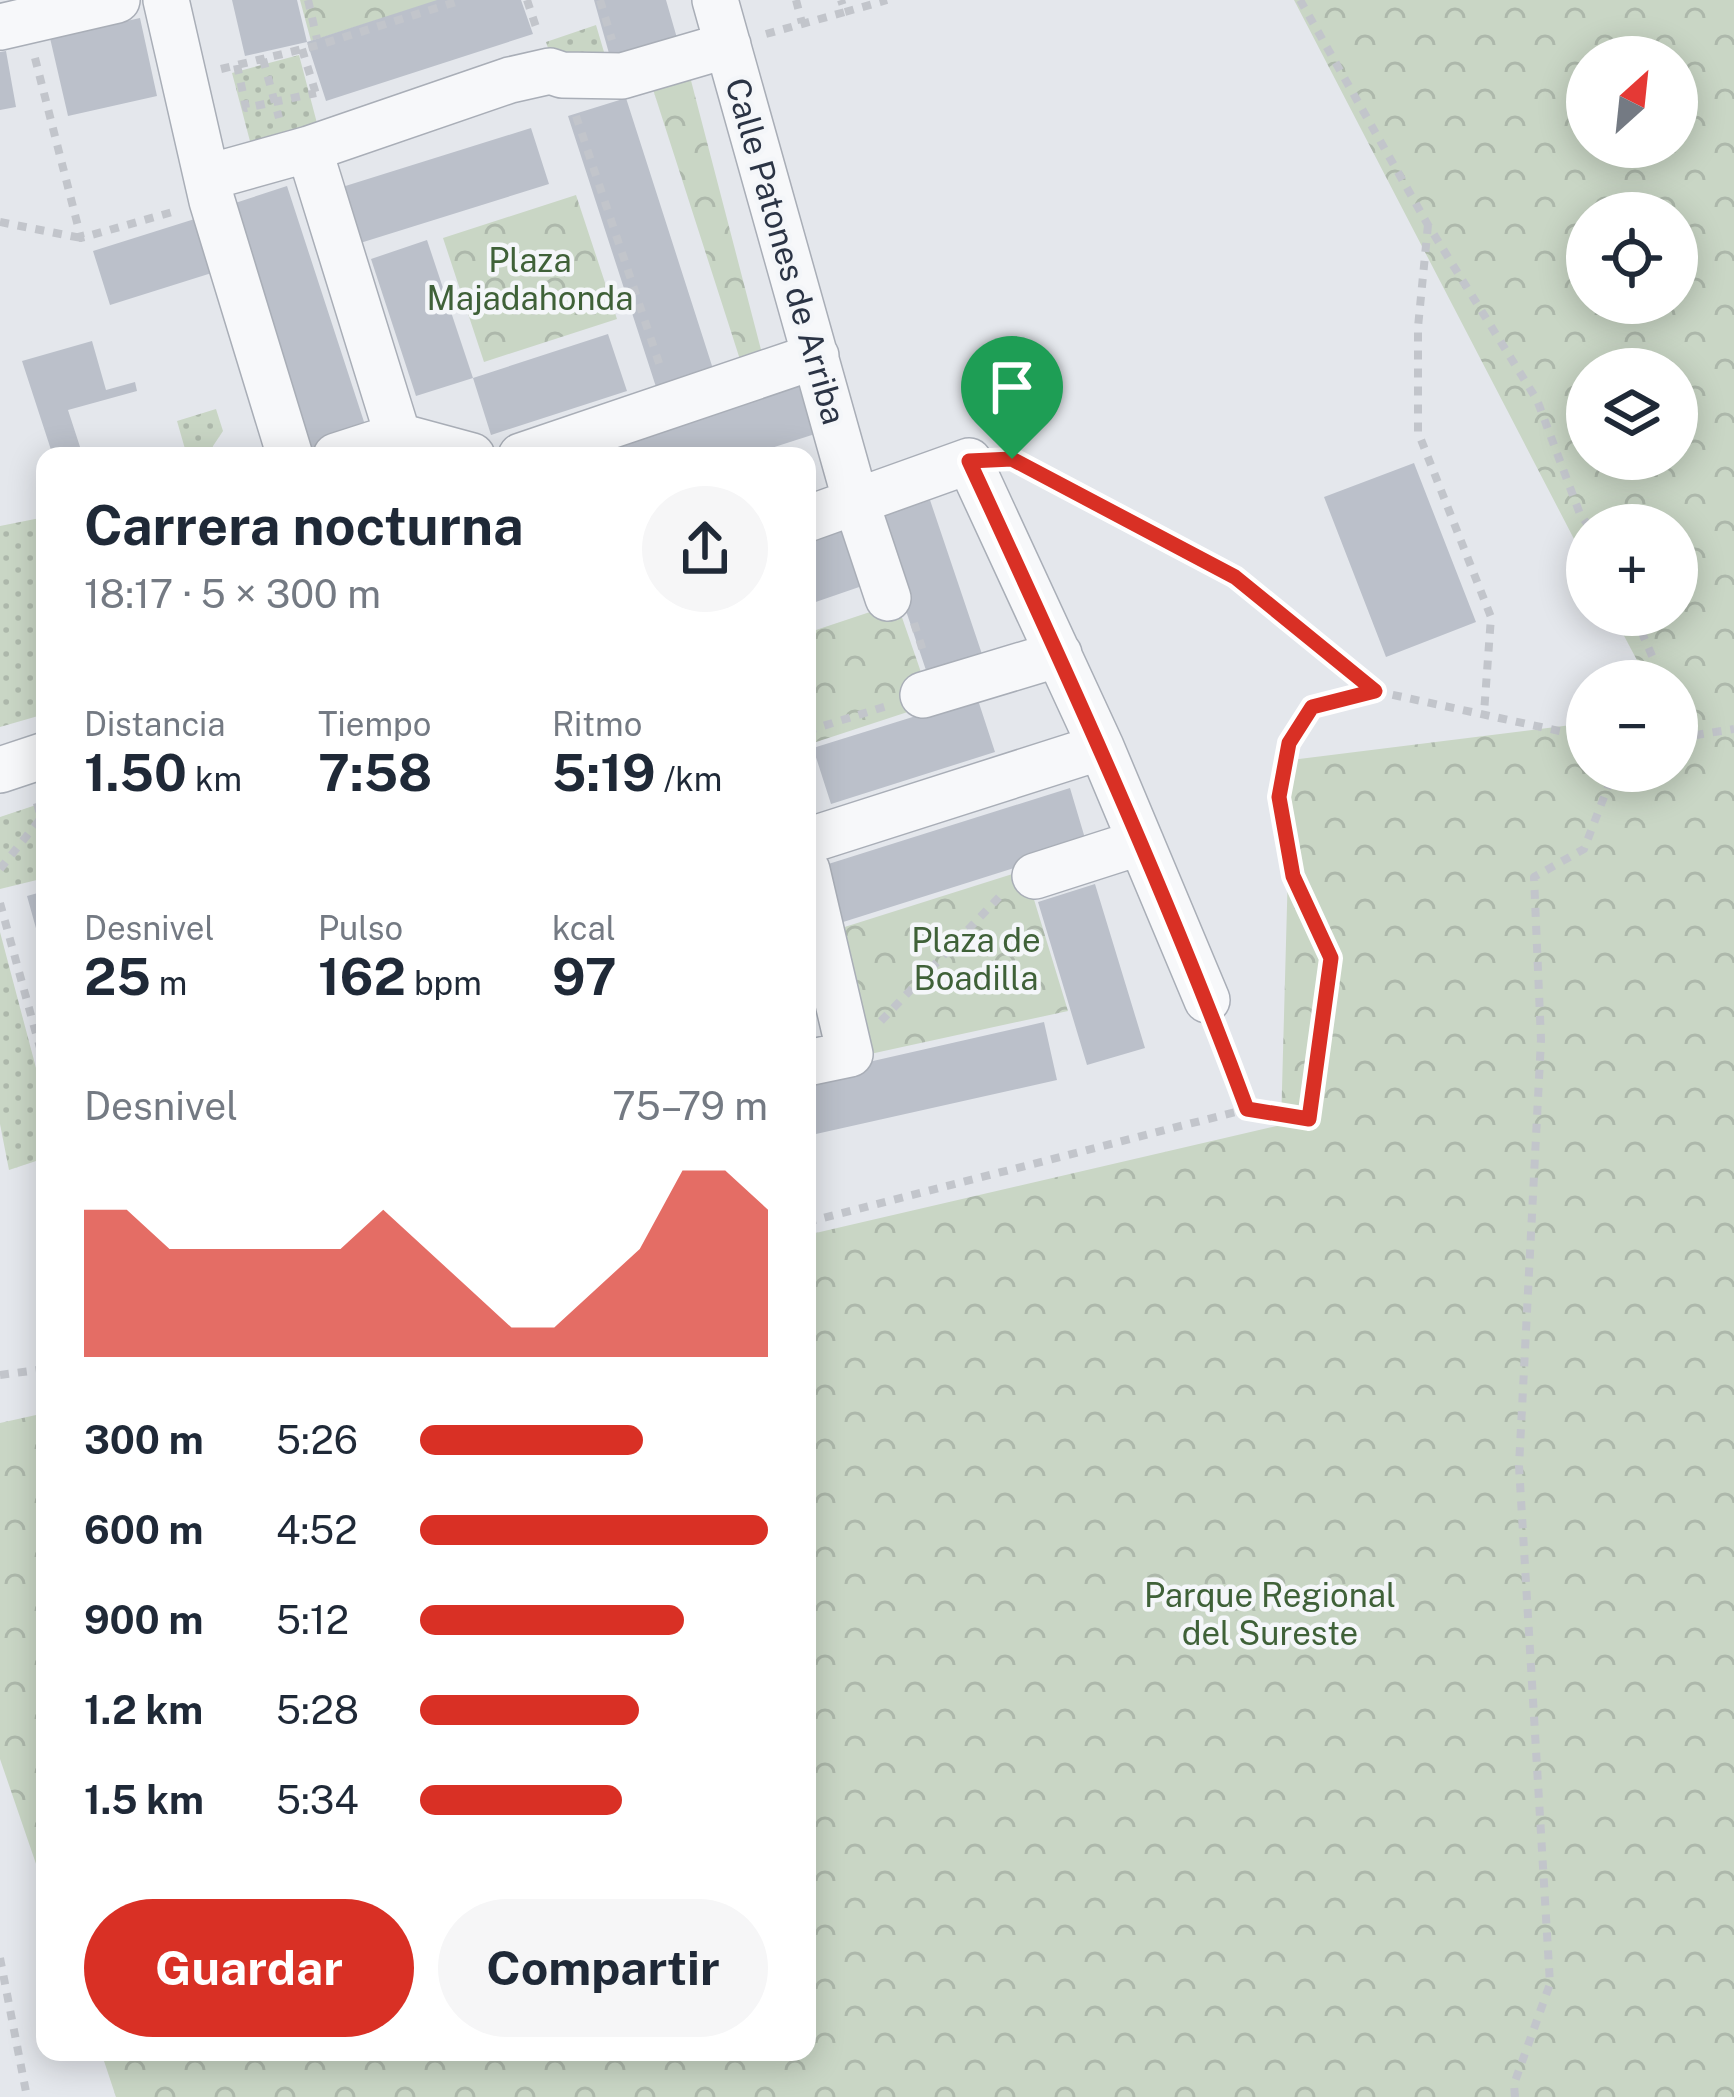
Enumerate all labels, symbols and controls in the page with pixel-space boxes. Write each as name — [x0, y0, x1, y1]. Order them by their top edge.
north arrow — [1566, 36, 1698, 168]
map controls — [1566, 36, 1698, 792]
street label: Calle Patones de Arriba — [718, 73, 854, 429]
button: locate — [1566, 192, 1698, 324]
park label: Plaza Majadahonda — [427, 241, 633, 317]
pin — [961, 336, 1063, 459]
button: layers — [1566, 348, 1698, 480]
icon: arrive — [979, 354, 1045, 420]
button: share — [642, 486, 768, 612]
text: Carrera nocturna — [84, 494, 524, 557]
button: + — [1566, 504, 1698, 636]
text: 18:17 · 5 × 300 m — [84, 571, 381, 617]
button: − — [1566, 660, 1698, 792]
text: Distancia — [84, 705, 226, 743]
text: Tiempo — [318, 705, 431, 743]
text: Ritmo — [552, 705, 642, 743]
text: 1.50 — [84, 743, 187, 802]
text: 7:58 — [318, 743, 432, 802]
text: 5:19 — [552, 743, 656, 802]
text: km — [187, 760, 242, 798]
text: /km — [656, 760, 722, 798]
text: Desnivel — [84, 909, 214, 947]
text: Pulso — [318, 909, 403, 947]
text: kcal — [552, 909, 616, 947]
park label: Plaza de Boadilla — [911, 921, 1041, 997]
text: 25 — [84, 947, 151, 1006]
text: 162 — [318, 947, 406, 1006]
text: 97 — [552, 947, 617, 1006]
text: m — [151, 964, 187, 1002]
text: bpm — [406, 964, 482, 1002]
text: Desnivel — [84, 1083, 238, 1129]
text: 75–79 m — [612, 1083, 768, 1129]
text: 300 m — [84, 1417, 204, 1463]
text: 5:26 — [276, 1417, 358, 1463]
text: 600 m — [84, 1507, 204, 1553]
text: 4:52 — [276, 1507, 358, 1553]
park label: Parque Regional del Sureste — [1144, 1576, 1396, 1652]
text: 900 m — [84, 1597, 203, 1643]
text: 5:12 — [276, 1597, 349, 1643]
text: 1.2 km — [84, 1687, 203, 1733]
text: 5:28 — [276, 1687, 359, 1733]
text: 1.5 km — [84, 1777, 204, 1823]
text: 5:34 — [276, 1777, 359, 1823]
button: Guardar — [84, 1899, 414, 2037]
button: Compartir — [438, 1899, 768, 2037]

